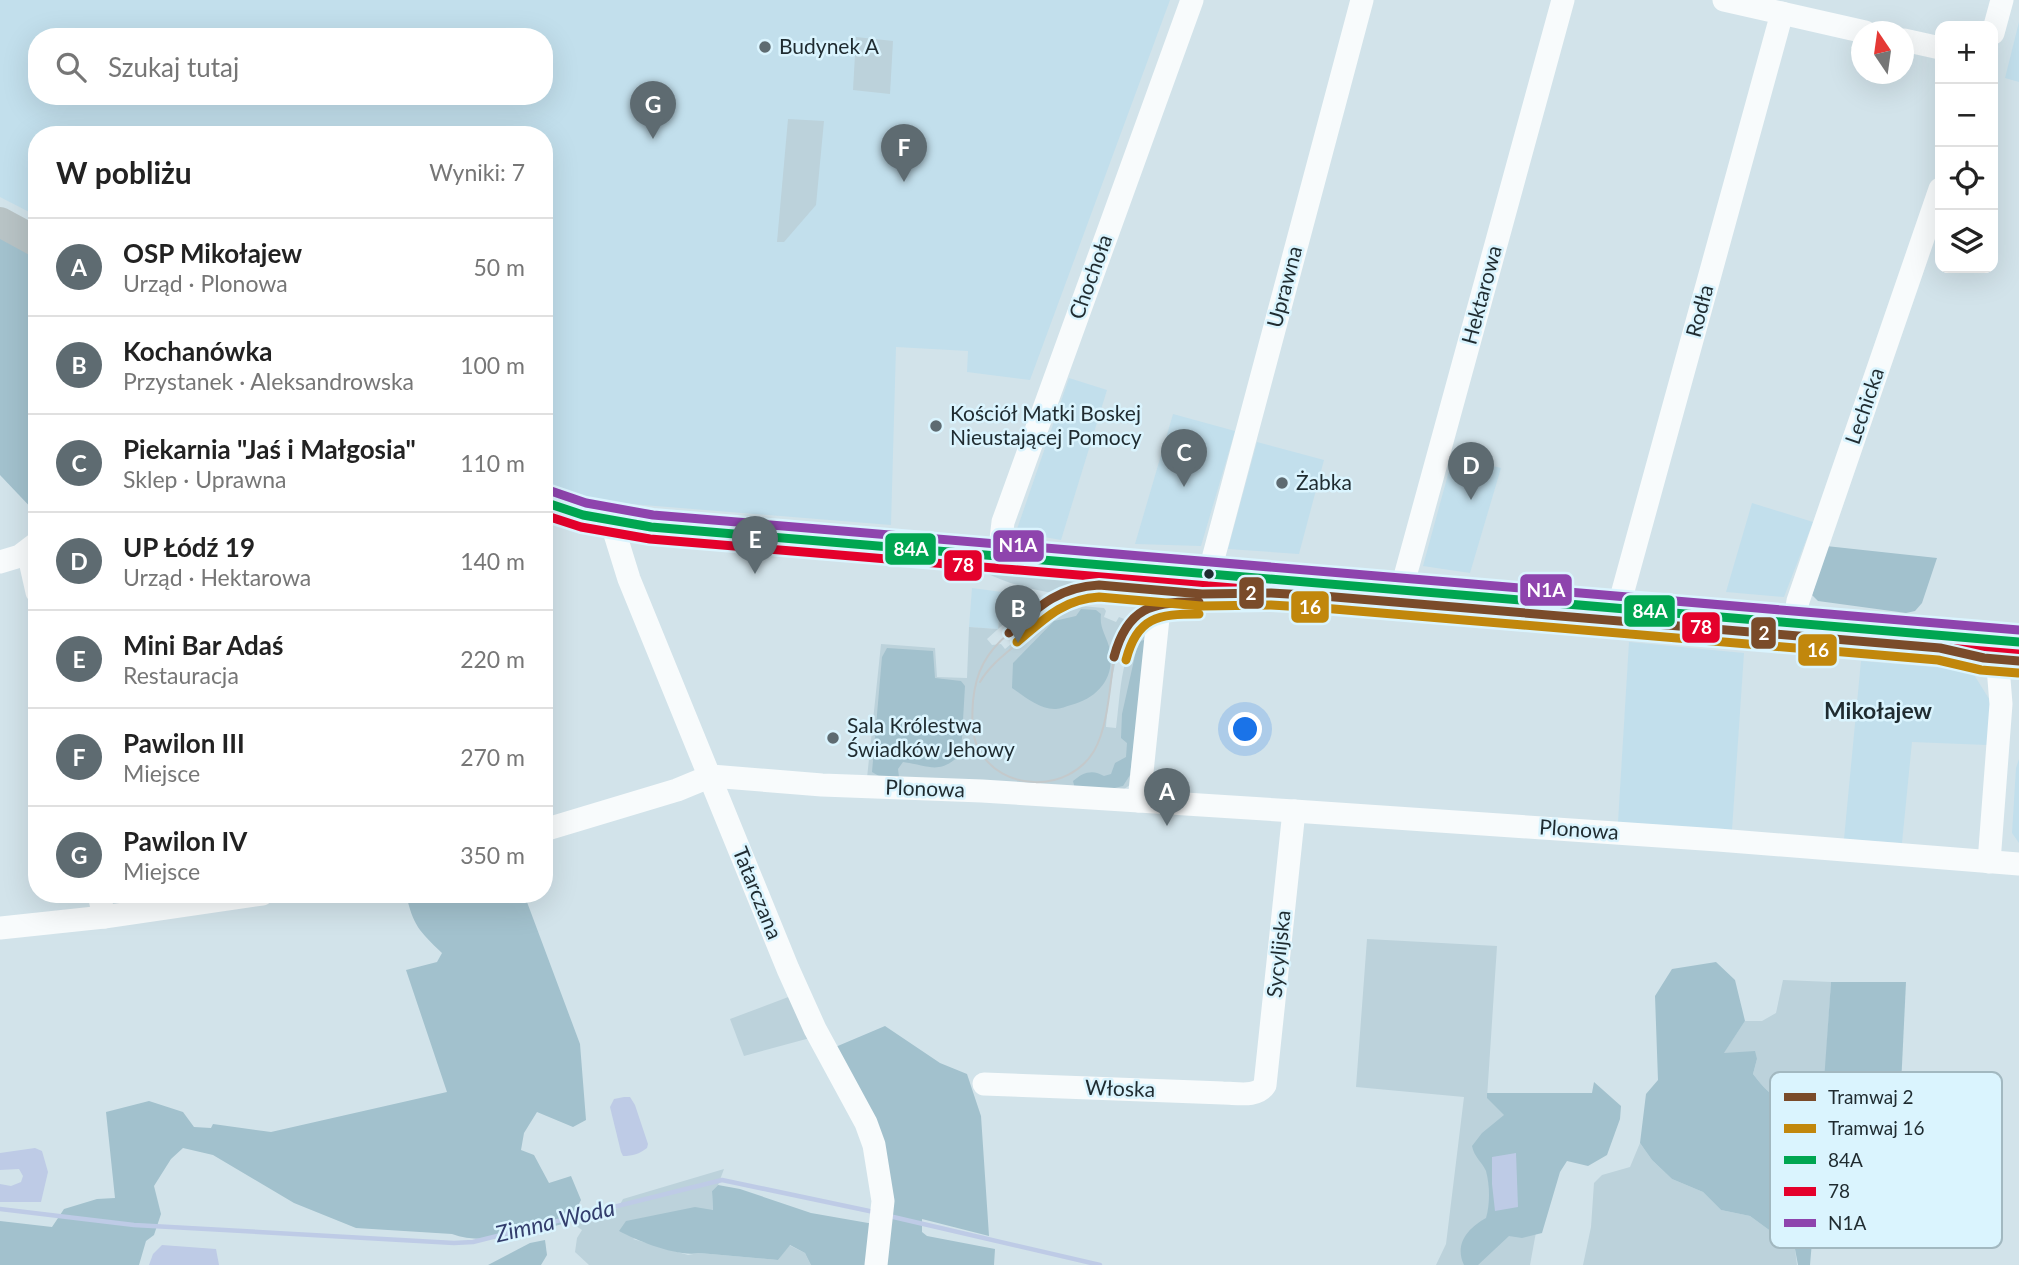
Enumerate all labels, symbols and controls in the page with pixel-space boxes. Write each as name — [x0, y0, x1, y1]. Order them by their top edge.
north arrow — [1851, 21, 1914, 84]
map controls — [1935, 21, 1998, 273]
button: + — [1935, 21, 1998, 84]
search box — [28, 28, 553, 105]
place label: Budynek A — [779, 33, 880, 58]
marker: Budynek A — [757, 39, 773, 55]
icon: search — [52, 48, 90, 86]
text: Szukaj tutaj — [108, 51, 239, 83]
pin: G — [630, 81, 676, 139]
button: − — [1935, 84, 1998, 147]
pin: F — [881, 124, 927, 182]
button: locate — [1935, 147, 1998, 210]
text: W pobliżu — [56, 154, 192, 190]
text: Wyniki: 7 — [429, 158, 525, 186]
button: layers — [1935, 210, 1998, 273]
street label: Chochoła — [1063, 231, 1116, 322]
text: OSP Mikołajew — [123, 237, 302, 269]
street label: Hektarowa — [1455, 242, 1506, 347]
street label: Uprawna — [1261, 243, 1306, 330]
text: A — [71, 253, 87, 281]
text: 50 m — [474, 253, 525, 281]
text: Urząd · Plonowa — [123, 269, 288, 297]
street label: Rodła — [1680, 282, 1717, 339]
text: Kochanówka — [123, 335, 273, 367]
text: B — [71, 351, 87, 379]
text: 100 m — [460, 351, 525, 379]
street label: Lechicka — [1839, 364, 1888, 447]
text: Przystanek · Aleksandrowska — [123, 367, 414, 395]
place label: Kościół Matki Boskej Nieustającej Pomocy — [950, 400, 1142, 449]
marker: Kościół Matki Boskej Nieustającej Pomocy — [928, 418, 944, 434]
pin: C — [1161, 429, 1207, 487]
text: Piekarnia "Jaś i Małgosia" — [123, 433, 416, 465]
pin: D — [1448, 442, 1494, 500]
text: C — [71, 449, 87, 477]
text: 110 m — [460, 449, 525, 477]
text: Sklep · Uprawna — [123, 465, 287, 493]
place label: Żabka — [1296, 469, 1352, 494]
marker: Żabka — [1274, 475, 1290, 491]
pin: E — [732, 516, 778, 574]
line badge: N1A — [992, 529, 1045, 563]
text: UP Łódź 19 — [123, 531, 255, 563]
line badge: 84A — [884, 532, 937, 566]
text: N1A — [999, 533, 1038, 556]
text: 84A — [893, 537, 929, 560]
text: D — [70, 547, 88, 575]
text: 140 m — [460, 547, 525, 575]
line badge: 78 — [943, 549, 983, 582]
text: 78 — [952, 553, 974, 576]
text: Urząd · Hektarowa — [123, 563, 311, 591]
unlabelled marker — [1202, 567, 1216, 581]
line badge: N1A — [1519, 573, 1573, 607]
line badge: 2 — [1238, 576, 1265, 610]
text: N1A — [1527, 578, 1566, 601]
text: 2 — [1245, 581, 1257, 604]
pin: B — [995, 585, 1041, 643]
line badge: 16 — [1290, 590, 1330, 624]
line badge: 84A — [1623, 594, 1676, 628]
text: 16 — [1299, 595, 1321, 618]
text: 84A — [1632, 599, 1668, 622]
line badge: 78 — [1681, 611, 1721, 644]
text: 78 — [1690, 615, 1712, 638]
line badge: 2 — [1750, 616, 1777, 650]
text: 2 — [1758, 621, 1770, 644]
text: Mini Bar Adaś — [123, 629, 283, 661]
line badge: 16 — [1797, 633, 1838, 667]
text: 16 — [1807, 638, 1829, 661]
text: E — [72, 645, 86, 673]
text: 220 m — [460, 645, 525, 673]
text: Restauracja — [123, 661, 239, 689]
district label: Mikołajew — [1824, 696, 1933, 724]
place label: Sala Królestwa Świadków Jehowy — [847, 712, 1015, 761]
your location — [1228, 712, 1262, 746]
text: Pawilon III — [123, 727, 245, 759]
marker: Sala Królestwa Świadków Jehowy — [825, 730, 841, 746]
text: F — [72, 743, 86, 771]
text: 270 m — [460, 743, 525, 771]
text: Miejsce — [123, 759, 200, 787]
pin: A — [1144, 768, 1190, 826]
street label: Plonowa — [885, 774, 965, 801]
street label: Plonowa — [1538, 813, 1620, 844]
text: Pawilon IV — [123, 825, 247, 857]
text: G — [71, 841, 87, 869]
text: 350 m — [460, 841, 525, 869]
street label: Tatarczana — [729, 843, 788, 942]
text: Miejsce — [123, 857, 200, 885]
street label: Sycylijska — [1261, 909, 1295, 999]
legend — [1770, 1072, 2002, 1248]
street label: Włoska — [1085, 1074, 1156, 1101]
text: Tramwaj 2 — [1828, 1085, 1914, 1108]
text: Tramwaj 16 — [1828, 1116, 1925, 1139]
text: 84A — [1828, 1148, 1863, 1171]
text: 78 — [1828, 1179, 1850, 1202]
water label: Zimna Woda — [491, 1193, 617, 1248]
text: N1A — [1828, 1211, 1867, 1234]

